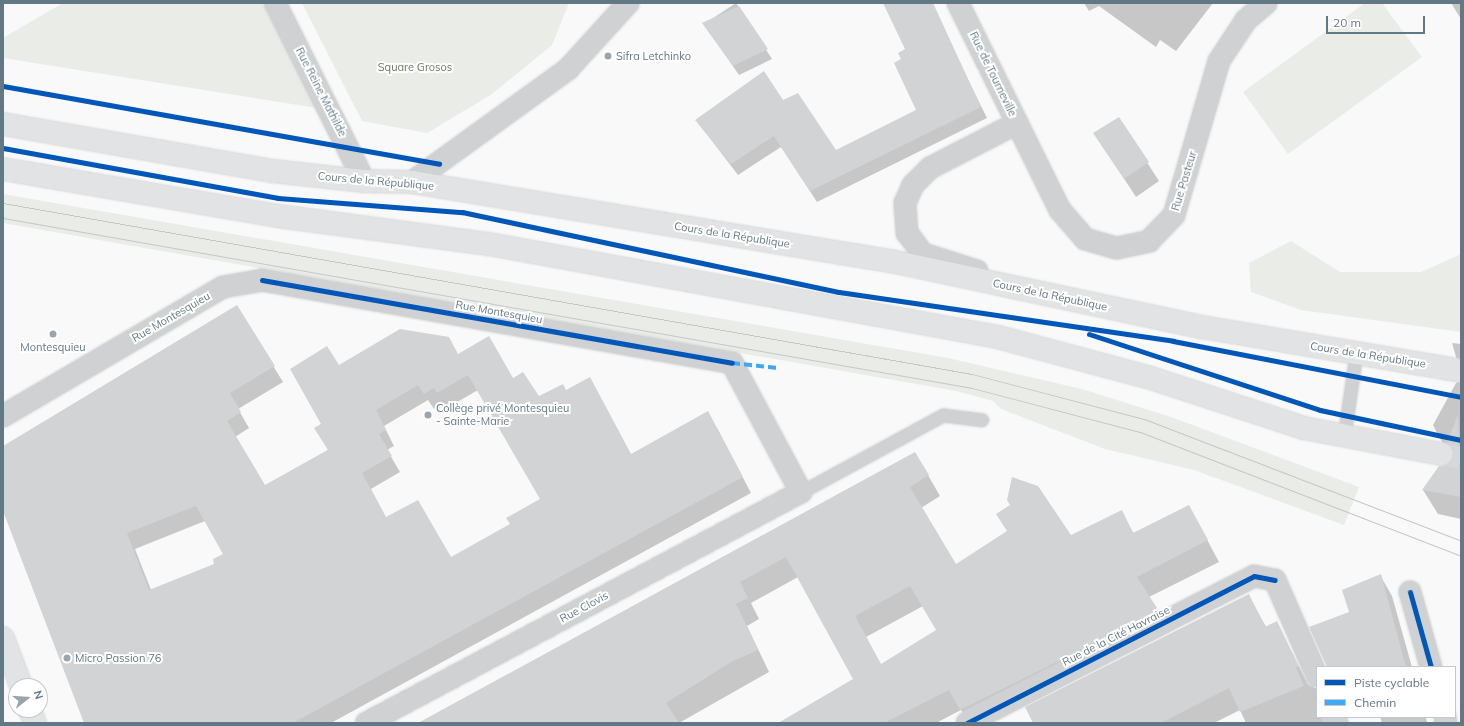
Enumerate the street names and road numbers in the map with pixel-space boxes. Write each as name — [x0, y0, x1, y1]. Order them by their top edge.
street label: Rue de Tourneville — [967, 29, 1019, 119]
street label: Rue Reine Mathilde — [293, 45, 349, 139]
street label: Rue Pasteur — [1169, 150, 1199, 212]
street label: Cours de la République — [317, 169, 435, 193]
street label: Cours de la République — [673, 219, 791, 251]
street label: Cours de la République — [992, 276, 1108, 314]
street label: Rue Montesquieu — [130, 289, 212, 345]
street label: Rue Montesquieu — [454, 298, 544, 326]
street label: Cours de la République — [1309, 339, 1427, 371]
street label: Rue Clovis — [557, 589, 611, 625]
street label: Rue de la Cité Havraise — [1060, 603, 1172, 669]

